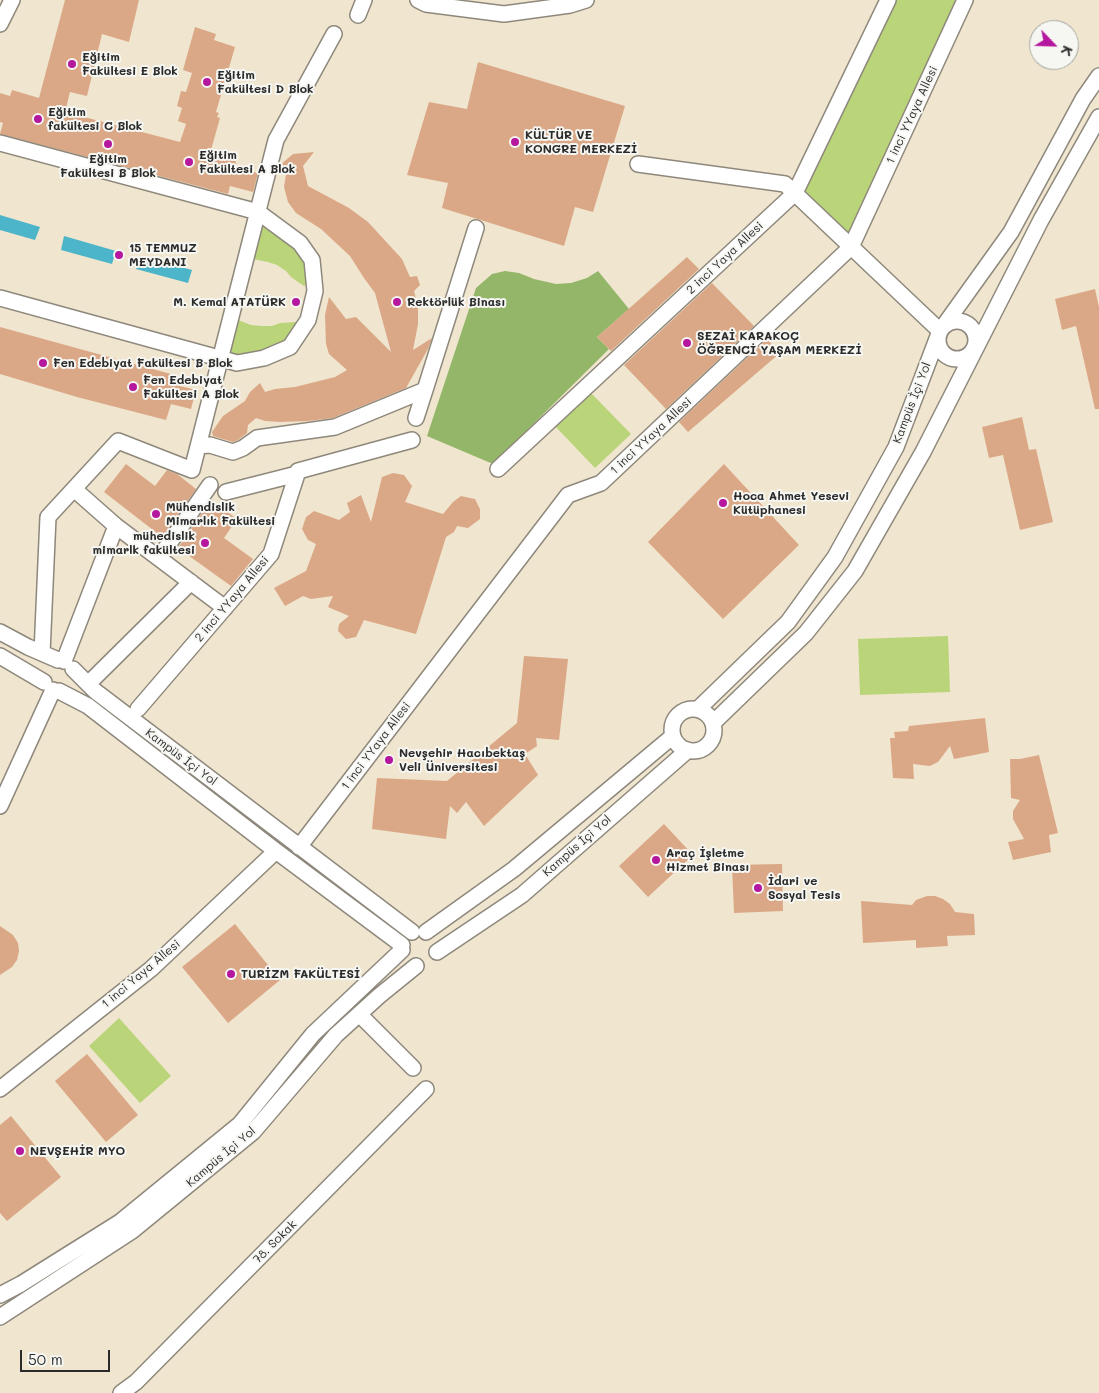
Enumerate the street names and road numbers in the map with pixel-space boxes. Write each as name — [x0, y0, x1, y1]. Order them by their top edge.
street label: 1 inci YYaya Allesi — [883, 64, 941, 166]
street label: 2 inci Yaya Allesi — [684, 219, 766, 297]
street label: Kampüs İçi Yol — [890, 360, 934, 446]
street label: 1 inci YYaya Allesi — [607, 395, 695, 477]
street label: 2 inci YYaya Allesi — [192, 553, 272, 645]
street label: 1 inci YYaya Allesi — [338, 699, 414, 793]
street label: Kampüs İçi Yol — [142, 725, 220, 789]
street label: Kampüs İçi Yol — [540, 812, 614, 880]
street label: 1 inci Yaya Allesi — [99, 937, 183, 1011]
street label: Kampüs İçi Yol — [184, 1124, 258, 1190]
street label: 78. Sokak — [250, 1217, 300, 1267]

